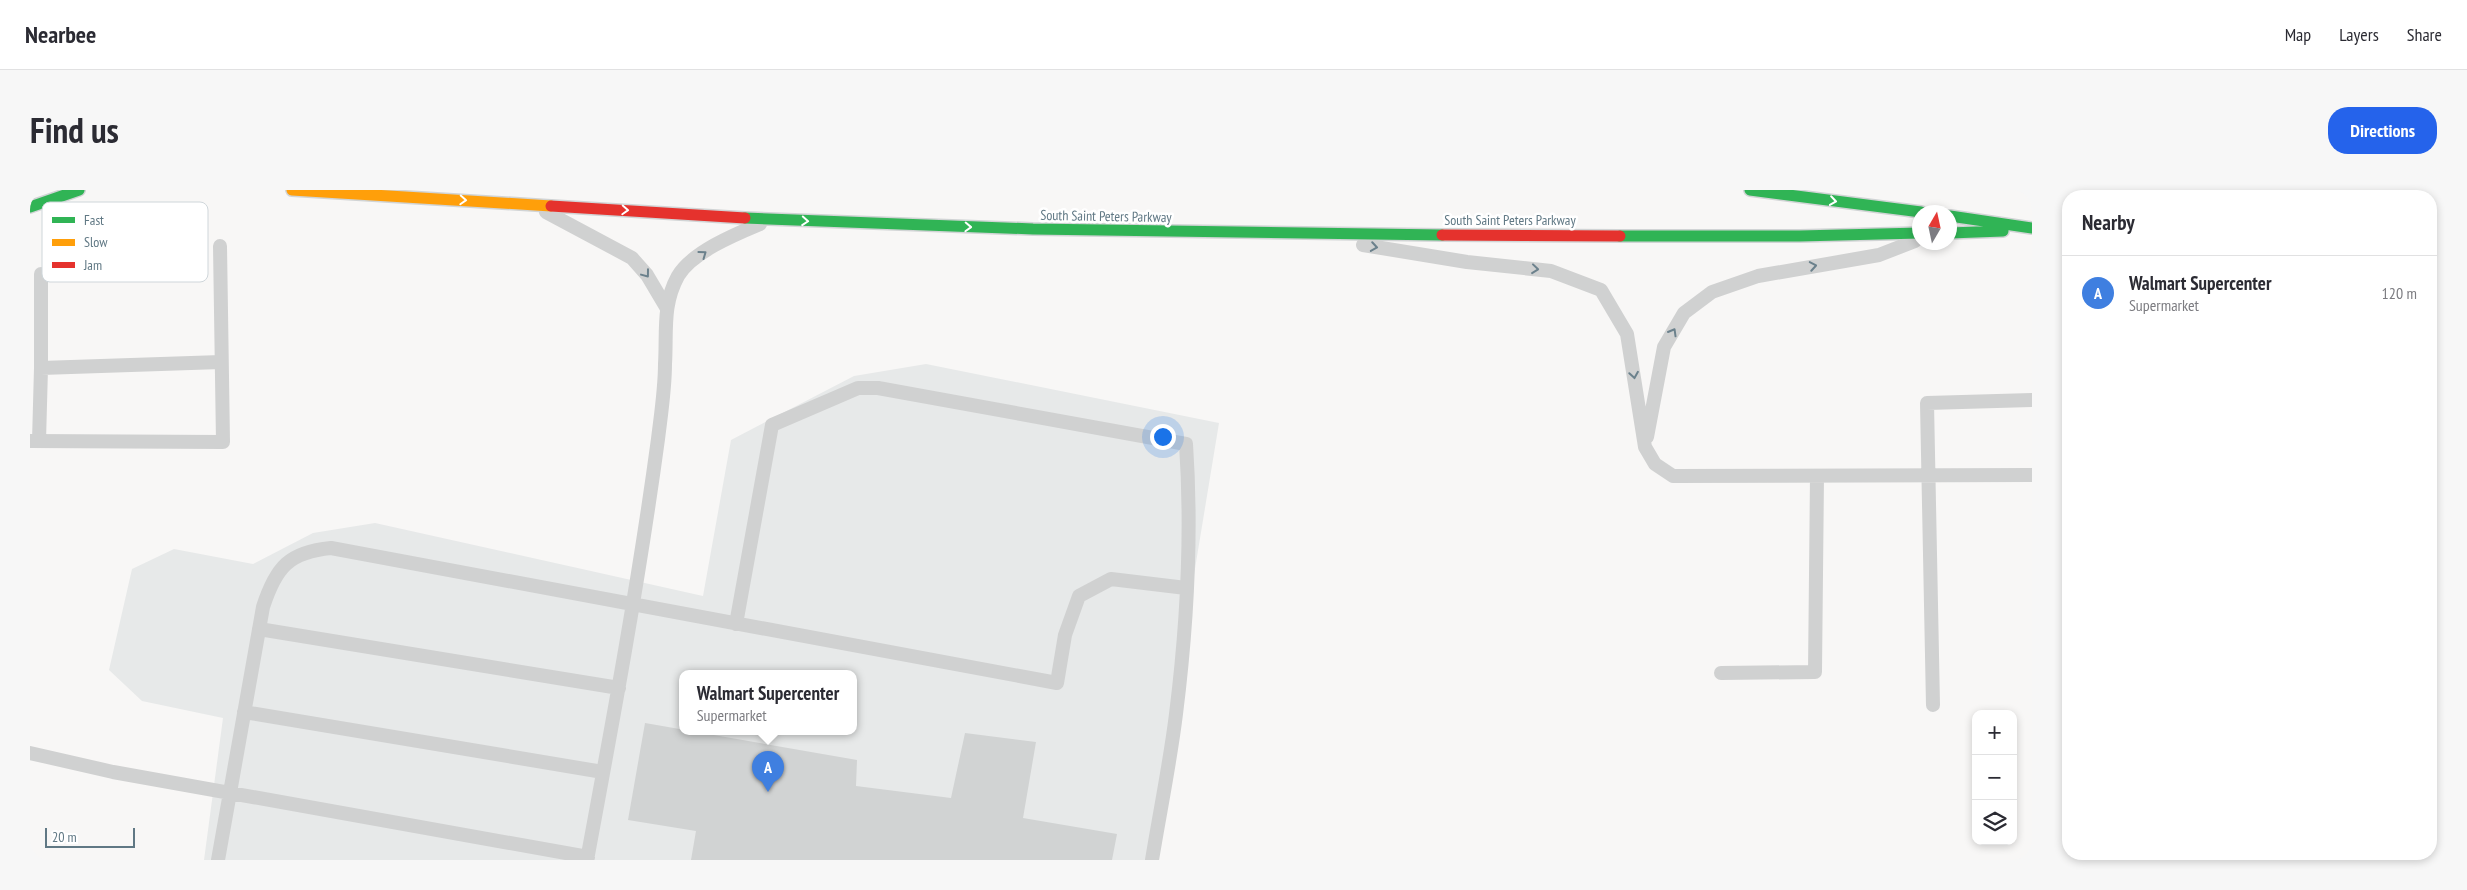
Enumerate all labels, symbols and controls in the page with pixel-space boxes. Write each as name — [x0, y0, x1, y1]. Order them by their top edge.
text: Nearbee — [25, 19, 96, 50]
text: Map — [2285, 23, 2311, 46]
text: Layers — [2339, 23, 2379, 46]
text: Share — [2407, 23, 2442, 46]
text: Find us — [30, 107, 119, 153]
button: Directions — [2328, 107, 2437, 154]
one-way arrow — [460, 195, 468, 206]
one-way arrow — [1829, 195, 1838, 205]
legend — [42, 202, 208, 282]
one-way arrow — [622, 205, 630, 216]
north arrow — [1912, 205, 1957, 250]
street label: South Saint Peters Parkway — [1040, 206, 1173, 226]
text: Nearby — [2082, 209, 2135, 236]
text: Fast — [84, 211, 104, 229]
street label: South Saint Peters Parkway — [1444, 211, 1576, 229]
one-way arrow — [801, 215, 809, 226]
one-way arrow — [964, 221, 972, 232]
text: Slow — [84, 233, 108, 251]
one-way arrow — [1369, 241, 1378, 251]
one-way arrow — [697, 251, 707, 260]
text: Jam — [83, 256, 102, 274]
one-way arrow — [1809, 262, 1818, 272]
one-way arrow — [1531, 263, 1539, 274]
one-way arrow — [640, 268, 649, 278]
text: Walmart Supercenter — [2129, 271, 2272, 295]
text: A — [2094, 283, 2102, 303]
text: 120 m — [2382, 283, 2417, 303]
text: Supermarket — [2129, 295, 2199, 315]
one-way arrow — [1666, 329, 1676, 338]
one-way arrow — [1628, 371, 1639, 379]
your location — [1150, 424, 1176, 450]
popup — [679, 670, 857, 735]
text: Walmart Supercenter — [697, 681, 839, 705]
text: Supermarket — [697, 705, 767, 725]
map controls — [1972, 710, 2017, 845]
button: + — [1972, 710, 2017, 755]
pin: A — [752, 751, 784, 792]
button: − — [1972, 755, 2017, 800]
button: layers — [1972, 800, 2017, 845]
scale bar — [45, 825, 135, 848]
text: 20 m — [52, 828, 77, 846]

